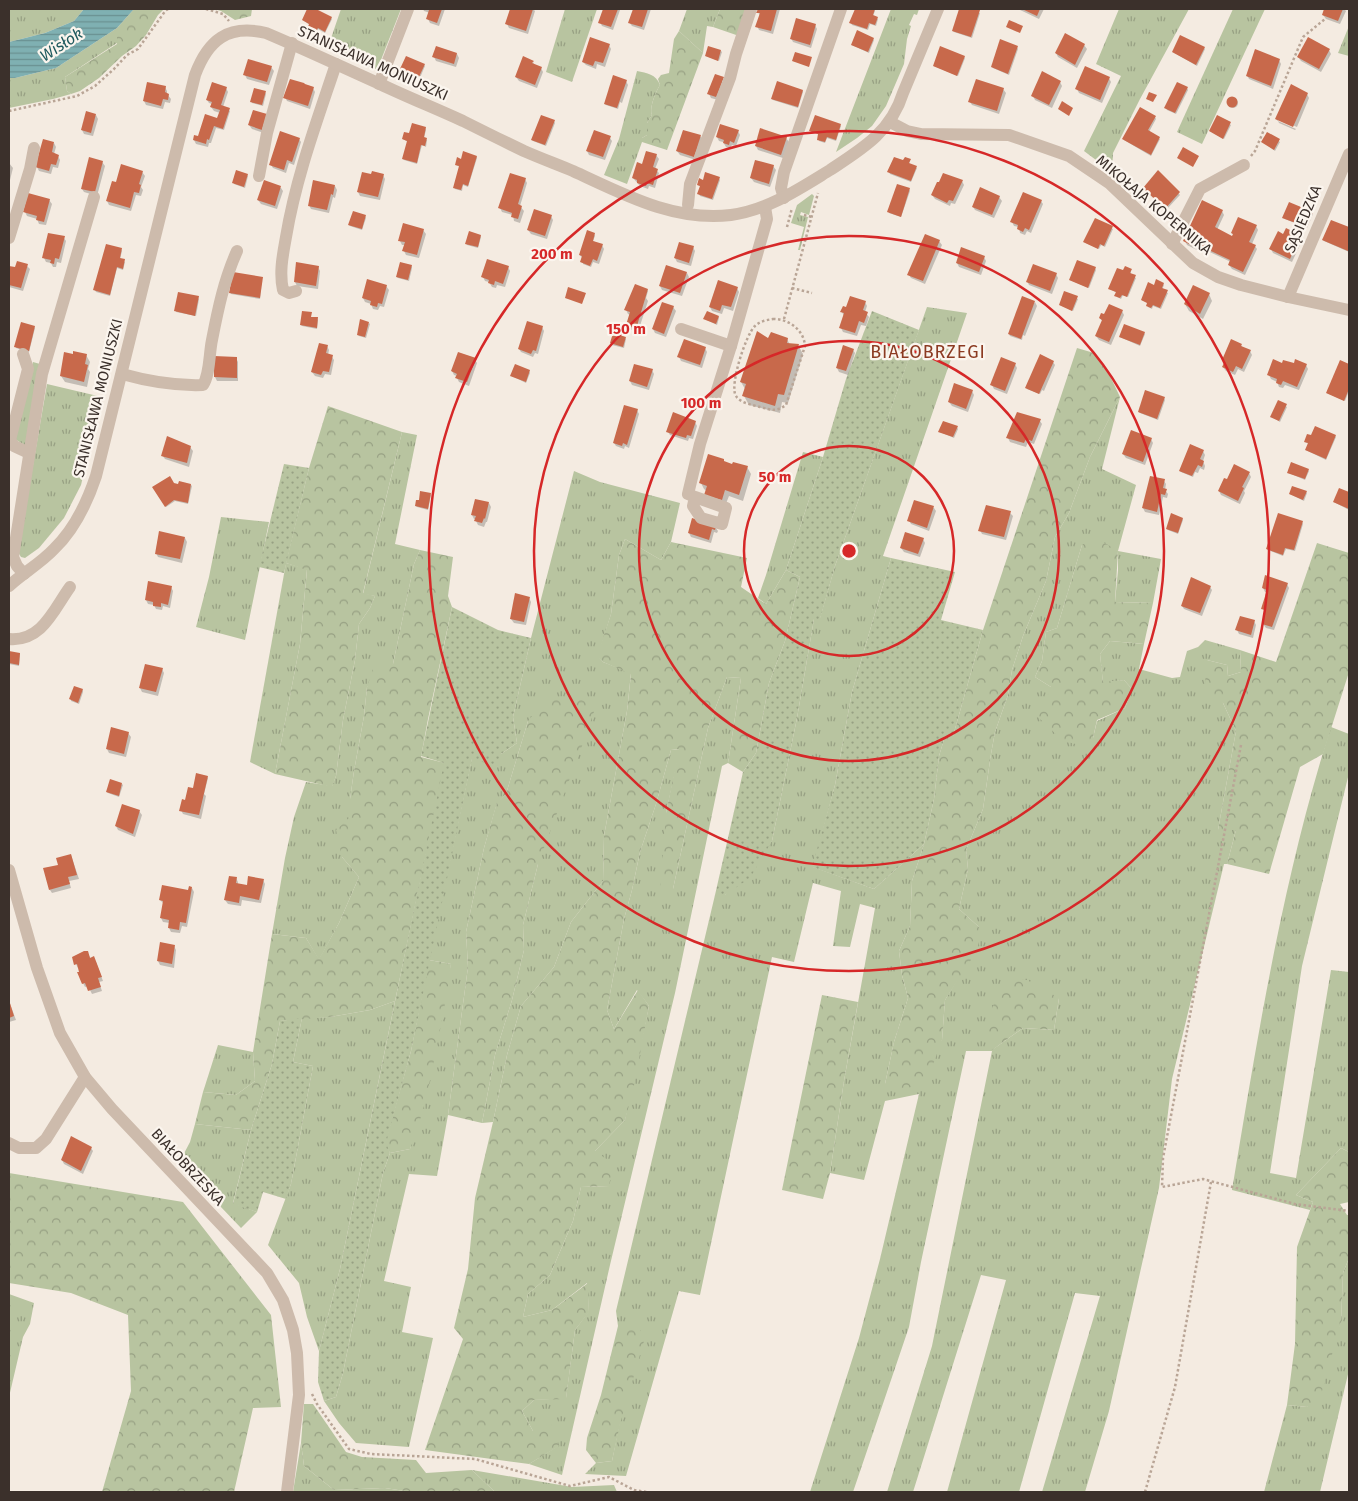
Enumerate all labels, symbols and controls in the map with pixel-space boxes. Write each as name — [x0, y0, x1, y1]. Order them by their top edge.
street label: STANISŁAWA MONIUSZKI — [295, 22, 451, 104]
water label: Wisłok — [36, 23, 87, 65]
street label: MIKOŁAJA KOPERNIKA — [1092, 151, 1216, 259]
street label: SĄSIEDZKA — [1281, 182, 1325, 256]
text: 200 m — [531, 245, 573, 263]
street label: STANISŁAWA MONIUSZKI — [70, 317, 126, 479]
text: 150 m — [606, 320, 646, 338]
district label: BIAŁOBRZEGI — [870, 341, 986, 363]
text: 100 m — [681, 394, 721, 412]
text: 50 m — [758, 468, 792, 486]
centre of rings — [840, 542, 858, 560]
street label: BIAŁOBRZESKA — [148, 1125, 229, 1210]

